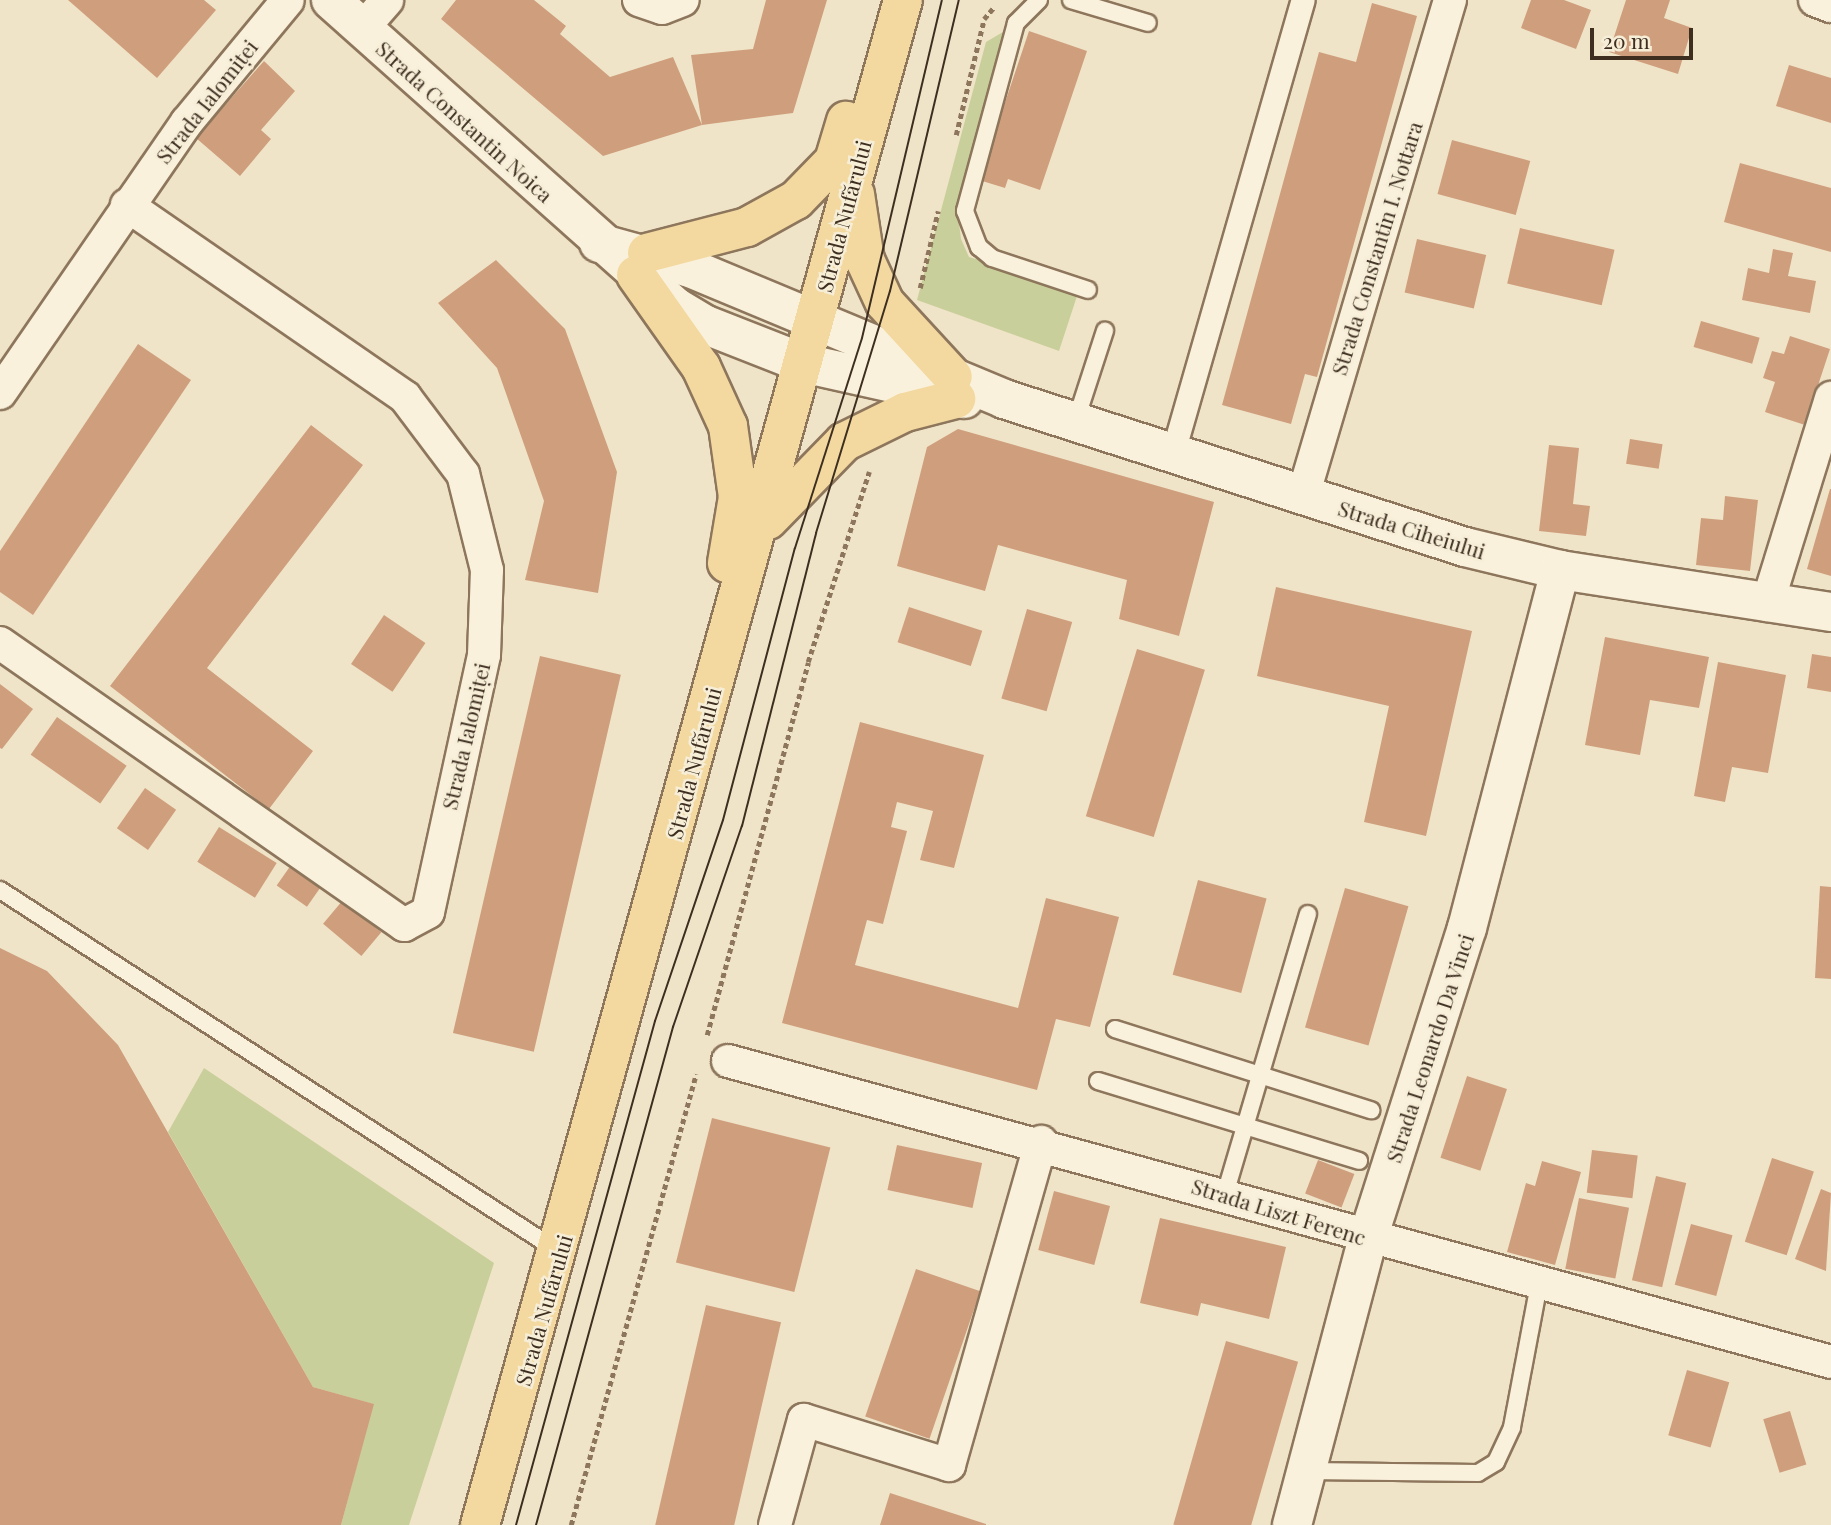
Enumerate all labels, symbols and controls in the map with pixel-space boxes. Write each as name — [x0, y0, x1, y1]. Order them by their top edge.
scale bar — [1593, 14, 1696, 58]
text: 20 m — [1603, 26, 1650, 54]
street label: Strada Ialomiței — [150, 34, 262, 168]
street label: Strada Constantin Noica — [372, 35, 558, 207]
street label: Strada Constantin I. Nottara — [1325, 118, 1427, 378]
street label: Strada Nufărului — [811, 137, 875, 295]
street label: Strada Ciheiului — [1335, 495, 1489, 563]
street label: Strada Ialomiței — [436, 660, 494, 812]
street label: Strada Nufărului — [661, 684, 725, 842]
street label: Strada Leonardo Da Vinci — [1380, 930, 1478, 1166]
street label: Strada Liszt Ferenc — [1189, 1172, 1369, 1250]
street label: Strada Nufărului — [509, 1231, 577, 1389]

